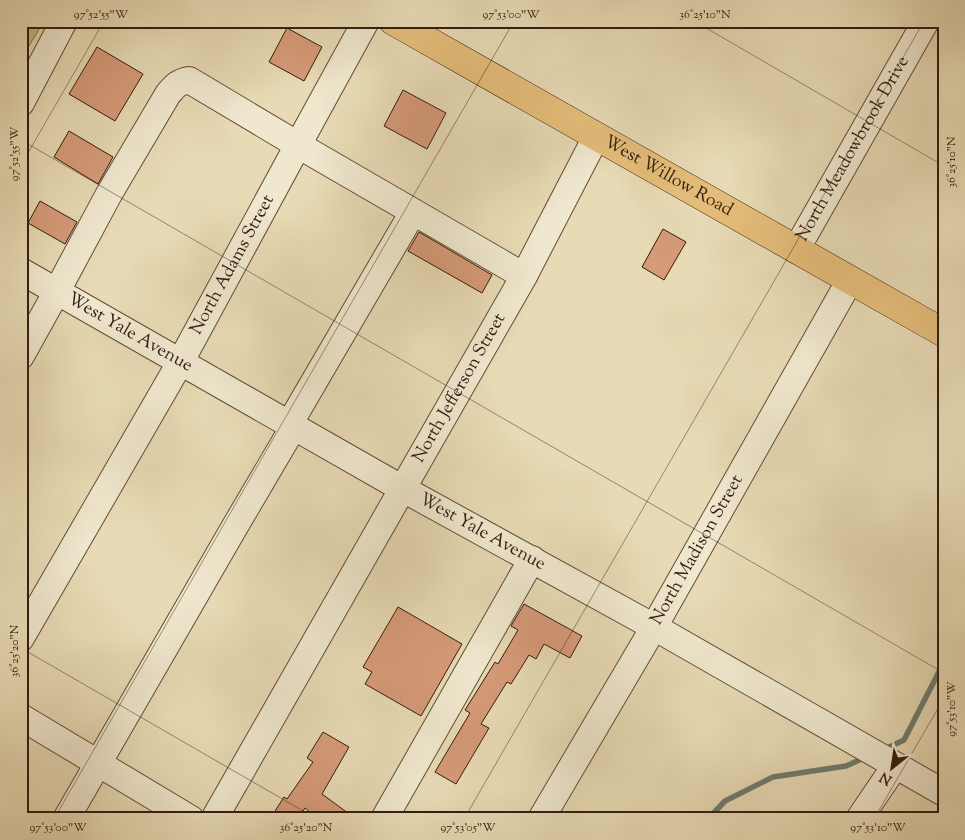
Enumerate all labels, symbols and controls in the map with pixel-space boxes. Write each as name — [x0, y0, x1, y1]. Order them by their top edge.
text: 97°52'55"W — [74, 6, 129, 24]
text: 97°53'00"W — [482, 6, 540, 24]
text: 36°25'10"N — [679, 6, 731, 24]
street label: North Meadowbrook Drive — [790, 51, 916, 247]
text: 97°52'55"W — [6, 126, 24, 181]
street label: West Willow Road — [599, 130, 737, 224]
text: 36°25'10"N — [943, 136, 961, 188]
street label: North Adams Street — [184, 190, 282, 340]
street label: West Yale Avenue — [62, 287, 197, 379]
street label: North Jefferson Street — [407, 309, 513, 468]
street label: North Madison Street — [644, 470, 750, 630]
street label: West Yale Avenue — [414, 487, 550, 578]
text: 36°25'20"N — [6, 624, 24, 677]
text: 97°53'10"W — [943, 681, 961, 737]
north arrow — [868, 742, 918, 792]
text: N — [877, 766, 896, 789]
text: 97°53'00"W — [29, 819, 87, 837]
text: 36°25'20"N — [280, 819, 333, 837]
text: 97°53'05"W — [440, 819, 496, 837]
text: 97°53'10"W — [850, 819, 906, 837]

